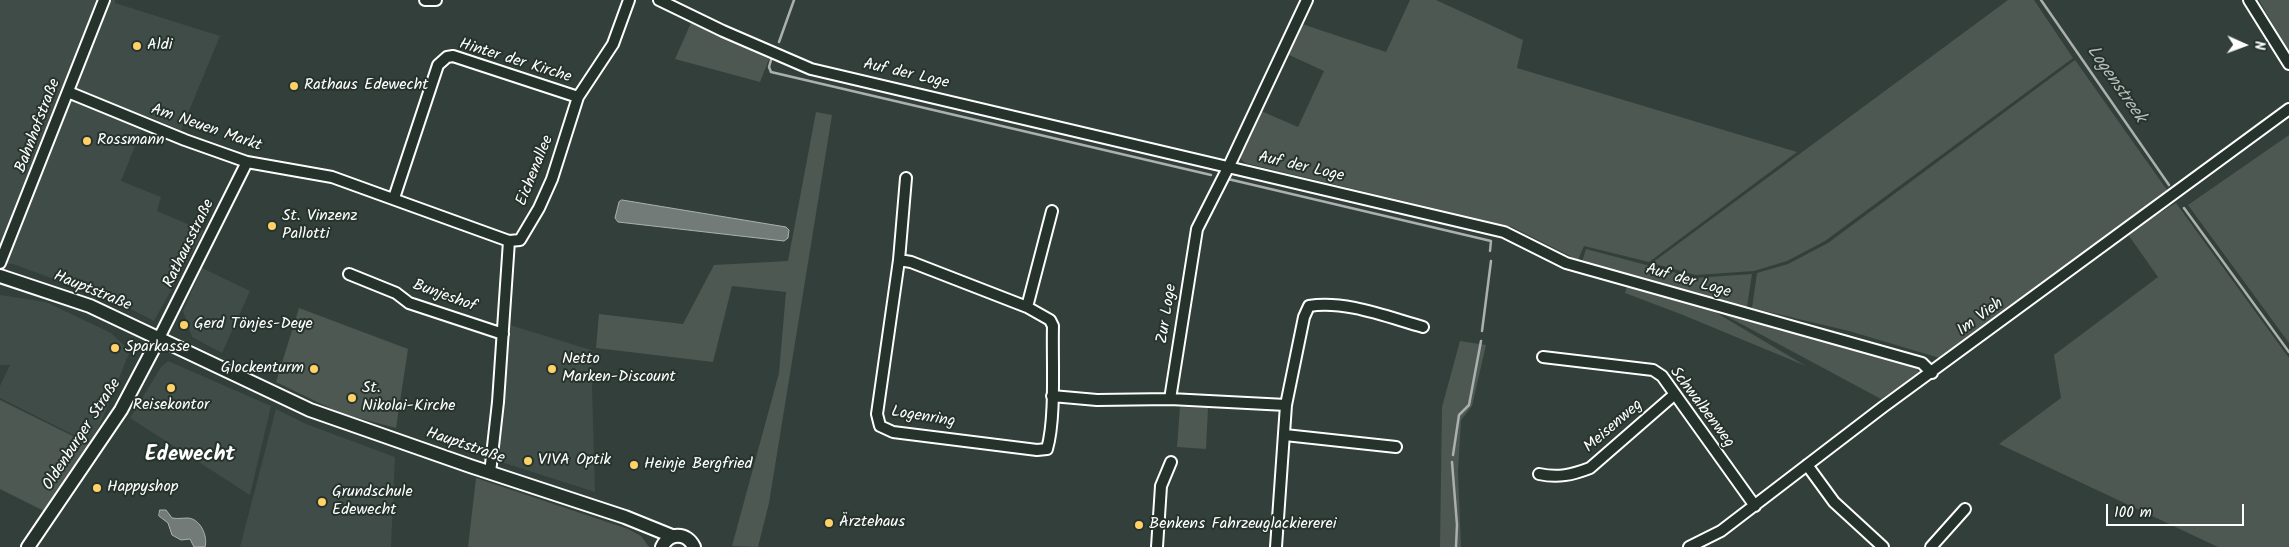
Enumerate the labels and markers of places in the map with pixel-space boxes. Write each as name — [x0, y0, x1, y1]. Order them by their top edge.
place label: Aldi — [147, 36, 172, 56]
marker: Aldi — [131, 40, 143, 52]
place label: Rathaus Edewecht — [304, 76, 428, 96]
marker: Rathaus Edewecht — [288, 80, 300, 92]
place label: Rossmann — [97, 131, 165, 151]
marker: Rossmann — [81, 135, 93, 147]
place label: St. Vinzenz Pallotti — [282, 207, 358, 245]
marker: St. Vinzenz Pallotti — [266, 220, 278, 232]
place label: Gerd Tönjes-Deye — [194, 315, 313, 335]
marker: Gerd Tönjes-Deye — [178, 319, 190, 331]
place label: Sparkasse — [125, 338, 190, 358]
marker: Sparkasse — [109, 342, 121, 354]
place label: Netto Marken-Discount — [562, 350, 676, 388]
place label: Glockenturm — [221, 359, 304, 379]
marker: Glockenturm — [308, 363, 320, 375]
marker: Netto Marken-Discount — [546, 363, 558, 375]
place label: St. Nikolai-Kirche — [362, 379, 455, 417]
marker: Reisekontor — [165, 382, 177, 394]
marker: St. Nikolai-Kirche — [346, 392, 358, 404]
place label: Reisekontor — [133, 396, 209, 416]
place label: VIVA Optik — [538, 451, 611, 471]
marker: VIVA Optik — [522, 455, 534, 467]
place label: Heinje Bergfried — [644, 455, 753, 475]
marker: Heinje Bergfried — [628, 459, 640, 471]
place label: Happyshop — [107, 478, 178, 498]
marker: Happyshop — [91, 482, 103, 494]
place label: Grundschule Edewecht — [332, 483, 413, 521]
marker: Grundschule Edewecht — [316, 496, 328, 508]
place label: Ärztehaus — [839, 513, 905, 533]
place label: Benkens Fahrzeuglackiererei — [1149, 515, 1337, 535]
marker: Ärztehaus — [823, 517, 835, 529]
marker: Benkens Fahrzeuglackiererei — [1133, 519, 1145, 531]

